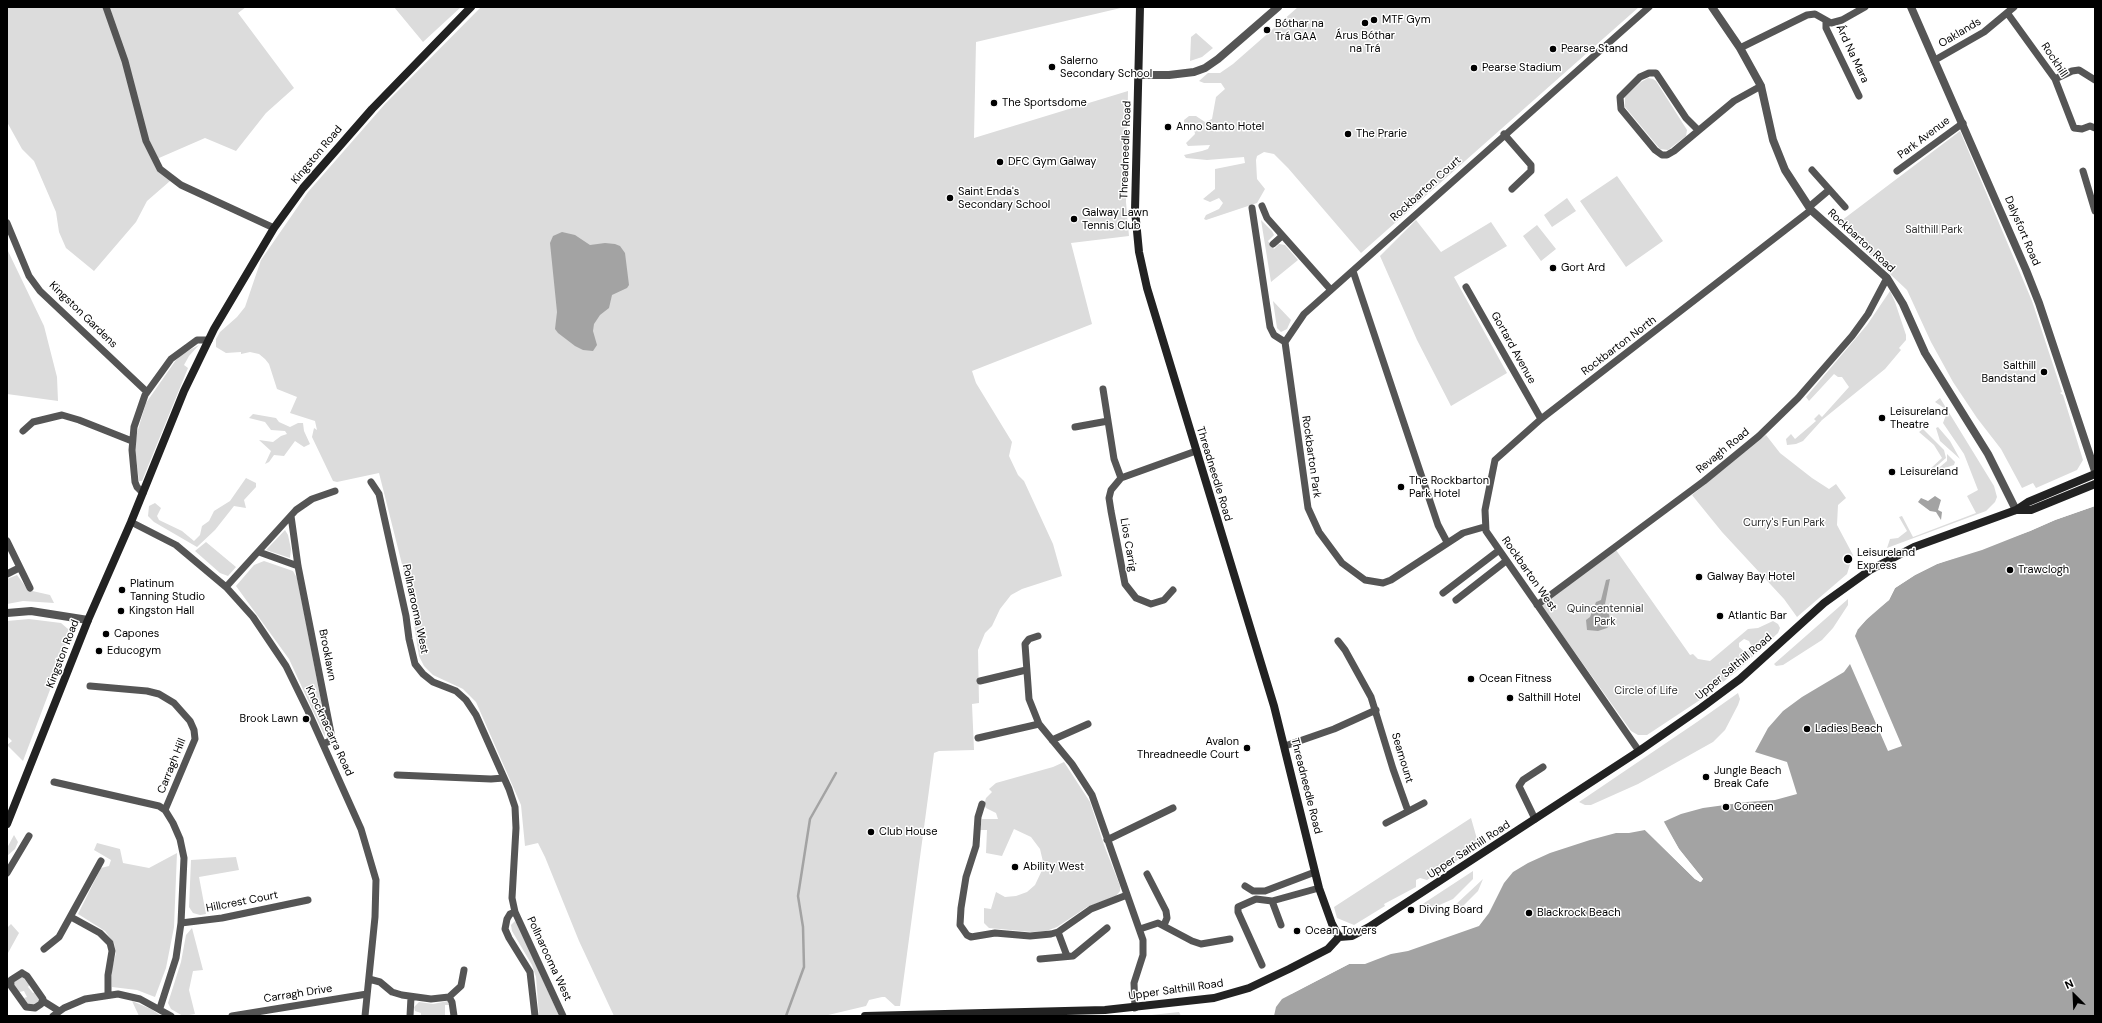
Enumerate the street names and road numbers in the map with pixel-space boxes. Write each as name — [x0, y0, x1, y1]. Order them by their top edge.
street label: Oaklands — [1936, 15, 1984, 51]
street label: Árd Na Mara — [1833, 23, 1871, 85]
street label: Rockhill — [2038, 40, 2070, 80]
street label: Threadneedle Road — [1118, 101, 1134, 199]
street label: Park Avenue — [1895, 114, 1953, 162]
street label: Kingston Road — [289, 123, 345, 187]
street label: Rockbarton Court — [1388, 154, 1464, 224]
street label: Dalysfort Road — [2001, 194, 2043, 268]
street label: Rockbarton Road — [1825, 206, 1897, 276]
street label: Kingston Gardens — [46, 279, 120, 351]
street label: Gortard Avenue — [1488, 310, 1538, 386]
street label: Rockbarton North — [1579, 314, 1659, 378]
street label: Rockbarton Park — [1299, 415, 1323, 499]
street label: Threadneedle Road — [1193, 425, 1235, 523]
street label: Revagh Road — [1694, 426, 1752, 476]
street label: Lios Carrig — [1117, 517, 1139, 573]
street label: Rockbarton West — [1499, 534, 1559, 614]
street label: Pollnarooma West — [399, 563, 431, 655]
street label: Kingston Road — [44, 618, 82, 690]
street label: Brooklawn — [316, 628, 338, 682]
street label: Upper Salthill Road — [1693, 631, 1775, 703]
street label: Knocknacarra Road — [302, 684, 356, 778]
street label: Seamount — [1388, 731, 1416, 785]
street label: Carragh Hill — [155, 736, 189, 796]
street label: Threadneedle Road — [1288, 737, 1324, 835]
street label: Upper Salthill Road — [1425, 818, 1513, 882]
street label: Hillcrest Court — [205, 889, 279, 915]
street label: Pollnarooma West — [524, 915, 574, 1003]
street label: Upper Salthill Road — [1128, 977, 1224, 1003]
street label: Carragh Drive — [263, 982, 333, 1006]

